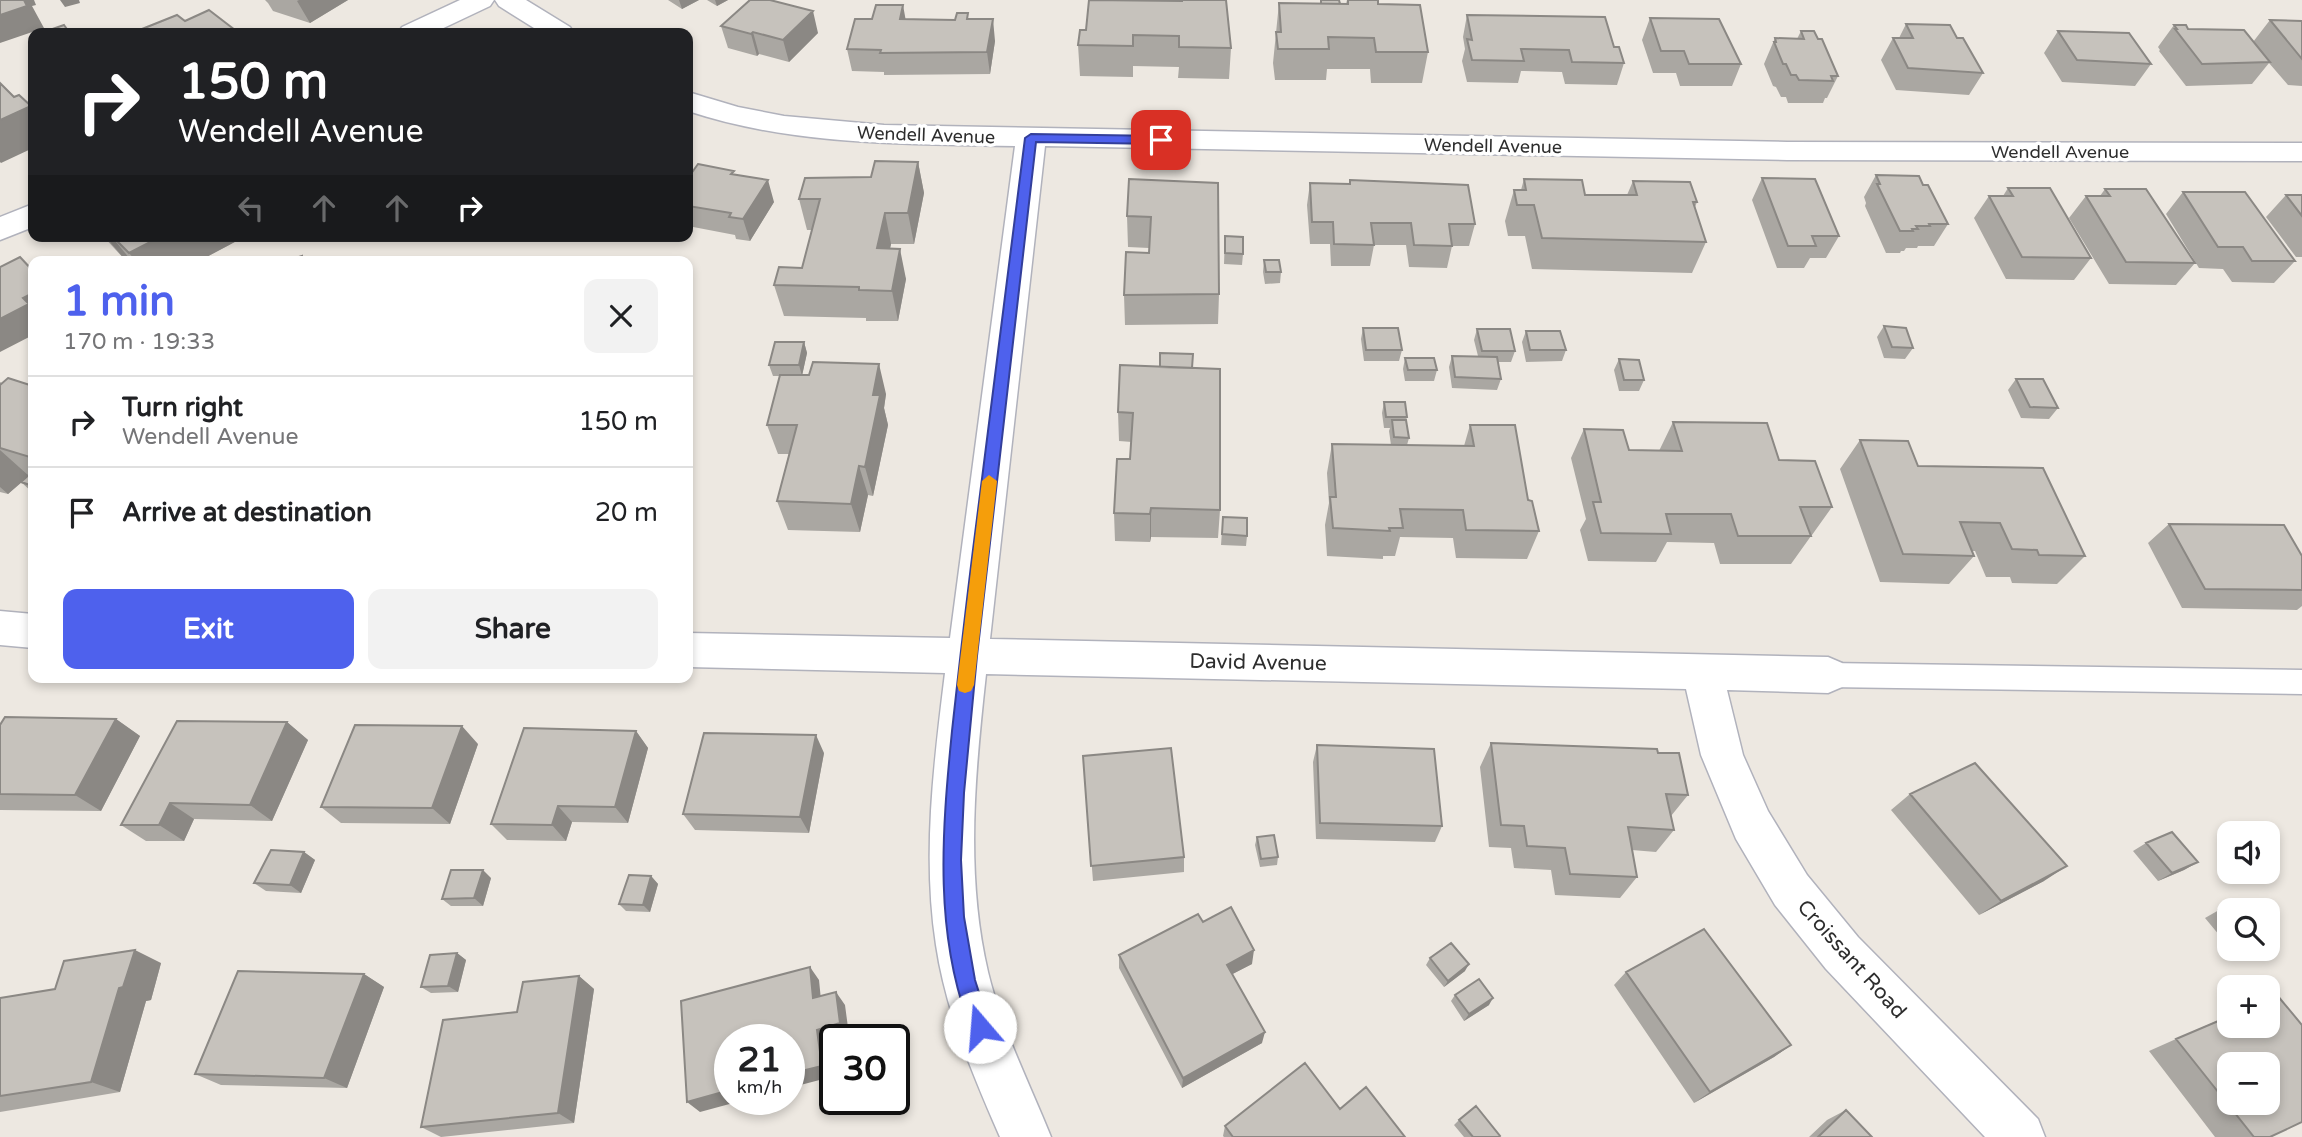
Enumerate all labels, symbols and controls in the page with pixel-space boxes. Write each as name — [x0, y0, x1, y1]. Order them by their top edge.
text: 150 m — [178, 53, 328, 112]
icon: right — [63, 56, 154, 147]
pin — [1131, 110, 1191, 170]
text: Wendell Avenue — [178, 113, 424, 151]
icon: arrive — [1142, 121, 1180, 159]
street label: Wendell Avenue — [857, 122, 995, 148]
street label: Wendell Avenue — [1424, 134, 1562, 158]
street label: Wendell Avenue — [1991, 141, 2129, 163]
icon: left — [232, 189, 270, 227]
icon: ahead — [305, 189, 343, 227]
icon: ahead — [378, 189, 416, 227]
icon: right — [451, 189, 489, 227]
text: 1 min — [63, 276, 175, 327]
button: close — [584, 279, 658, 353]
text: 170 m · 19:33 — [63, 328, 215, 356]
text: Turn right — [122, 392, 243, 423]
icon: right — [63, 403, 101, 441]
text: 150 m — [578, 406, 658, 437]
text: Wendell Avenue — [122, 423, 299, 451]
icon: arrive — [63, 494, 101, 532]
text: Arrive at destination — [122, 497, 372, 528]
text: 20 m — [595, 497, 658, 528]
button: Exit — [63, 589, 354, 669]
button: Share — [368, 589, 658, 669]
street label: David Avenue — [1189, 649, 1327, 676]
map controls — [2217, 821, 2280, 1115]
button: sound — [2217, 821, 2280, 884]
street label: Croissant Road — [1792, 895, 1911, 1024]
button: search — [2217, 898, 2280, 961]
button: + — [2217, 975, 2280, 1038]
position arrow — [943, 990, 1017, 1064]
speed limit sign: 30 — [819, 1024, 910, 1115]
text: 21 — [738, 1039, 781, 1081]
button: − — [2217, 1052, 2280, 1115]
text: km/h — [737, 1076, 782, 1098]

